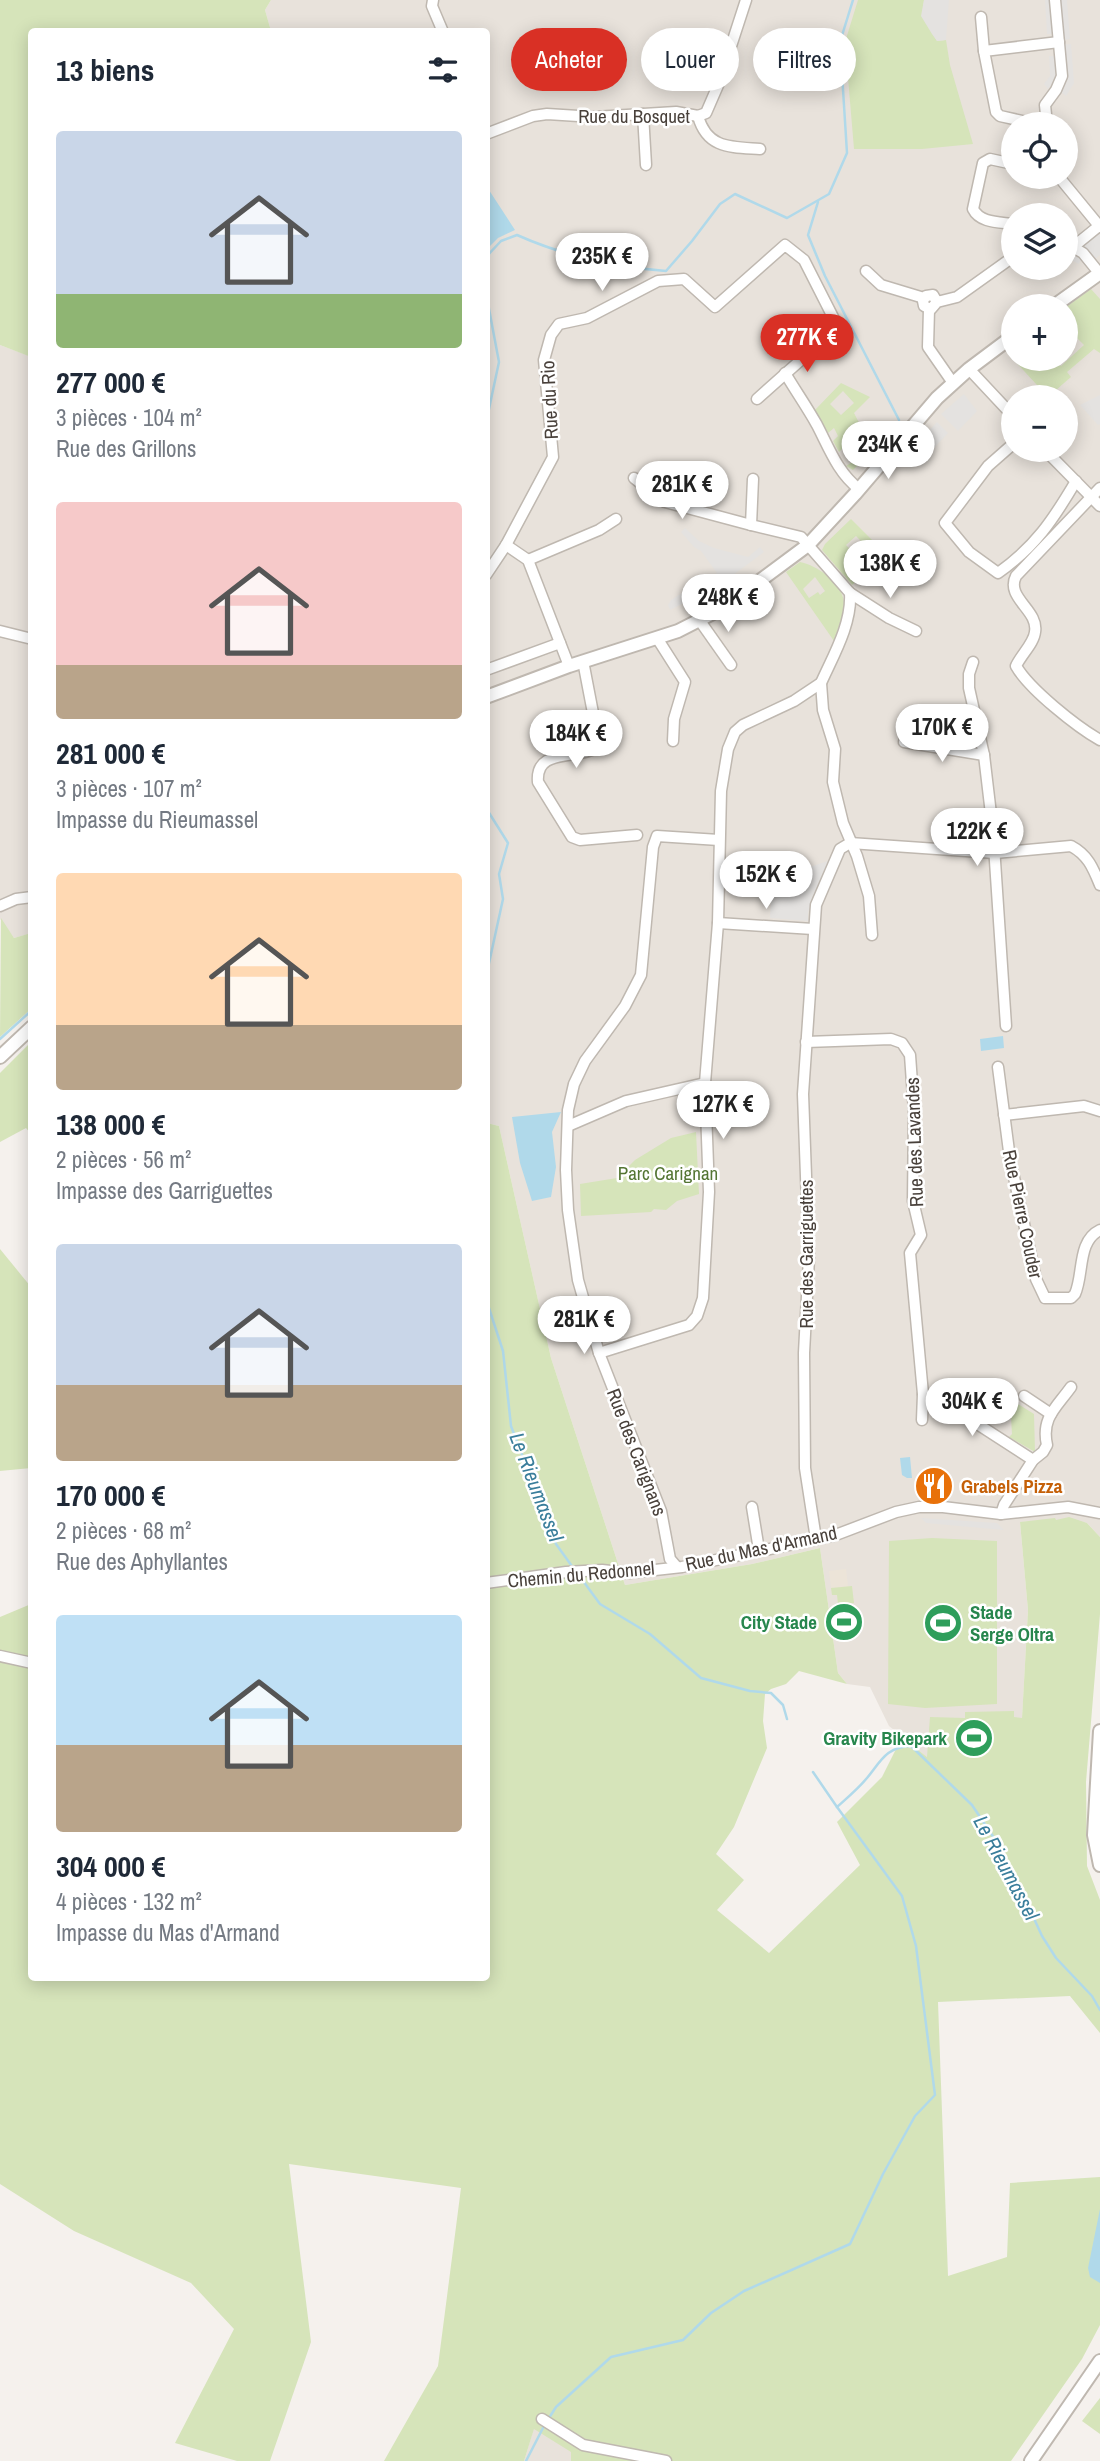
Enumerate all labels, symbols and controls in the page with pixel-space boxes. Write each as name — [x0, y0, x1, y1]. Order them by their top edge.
chip: Acheter — [511, 28, 627, 91]
chip: Louer — [641, 28, 739, 91]
chip: Filtres — [753, 28, 856, 91]
text: 13 biens — [56, 50, 154, 90]
icon: filters — [424, 51, 462, 89]
street label: Rue du Bosquet — [578, 103, 691, 129]
map controls — [1001, 112, 1078, 462]
button: locate — [1001, 112, 1078, 189]
icon: home — [196, 177, 322, 303]
button: layers — [1001, 203, 1078, 280]
pin: 235K € — [545, 233, 659, 293]
text: 235K € — [572, 240, 632, 271]
button: + — [1001, 294, 1078, 371]
pin: 277K € — [750, 314, 864, 374]
text: 277K € — [777, 321, 837, 352]
street label: Rue du Rio — [534, 360, 564, 440]
text: 277 000 € — [56, 362, 165, 402]
button: − — [1001, 385, 1078, 462]
text: 3 pièces · 104 m² — [56, 402, 202, 433]
pin: 234K € — [831, 421, 945, 481]
text: 234K € — [858, 428, 918, 459]
text: Rue des Grillons — [56, 433, 196, 464]
pin: 281K € — [625, 462, 739, 521]
text: 281K € — [652, 468, 712, 499]
pin: 138K € — [833, 540, 947, 600]
text: 138K € — [860, 547, 920, 578]
icon: home — [196, 548, 322, 674]
pin: 248K € — [671, 574, 785, 634]
text: 248K € — [698, 581, 758, 612]
pin: 170K € — [885, 704, 999, 764]
pin: 184K € — [519, 710, 633, 770]
text: 170K € — [912, 711, 972, 742]
text: 184K € — [546, 717, 606, 748]
text: 281 000 € — [56, 733, 165, 773]
text: 3 pièces · 107 m² — [56, 773, 202, 804]
text: Impasse du Rieumassel — [56, 804, 258, 835]
pin: 122K € — [920, 808, 1034, 868]
text: 122K € — [947, 815, 1007, 846]
pin: 152K € — [709, 852, 823, 911]
text: 152K € — [736, 858, 796, 889]
icon: home — [196, 919, 322, 1045]
street label: Rue des Lavandes — [899, 1076, 929, 1207]
pin: 127K € — [666, 1082, 780, 1141]
text: 127K € — [693, 1088, 753, 1119]
text: 138 000 € — [56, 1104, 165, 1144]
text: 2 pièces · 56 m² — [56, 1144, 191, 1175]
street label: Rue Pierre Couder — [997, 1147, 1049, 1281]
park label: Parc Carignan — [618, 1160, 718, 1186]
text: Impasse des Garriguettes — [56, 1175, 273, 1206]
street label: Rue des Garriguettes — [793, 1179, 819, 1328]
icon: home — [196, 1290, 322, 1416]
pin: 281K € — [527, 1296, 641, 1356]
text: 281K € — [554, 1303, 614, 1334]
pin: 304K € — [915, 1378, 1029, 1438]
street label: Rue des Carignans — [601, 1385, 673, 1520]
text: 304K € — [942, 1385, 1002, 1416]
water label: Le Rieumassel — [502, 1428, 571, 1547]
restaurant icon: Grabels Pizza — [913, 1465, 955, 1507]
place label: Grabels Pizza — [961, 1473, 1063, 1499]
text: 170 000 € — [56, 1475, 165, 1515]
text: 2 pièces · 68 m² — [56, 1515, 191, 1546]
street label: Rue du Mas d'Armand — [683, 1519, 839, 1577]
text: Rue des Aphyllantes — [56, 1546, 228, 1577]
street label: Chemin du Redonnel — [507, 1555, 655, 1593]
place label: Stade Serge Oltra — [970, 1599, 1054, 1647]
sports icon: City Stade — [823, 1601, 865, 1643]
sports icon: Stade Serge Oltra — [922, 1602, 964, 1644]
place label: City Stade — [741, 1609, 817, 1635]
icon: home — [196, 1661, 322, 1787]
sports icon: Gravity Bikepark — [953, 1717, 995, 1759]
place label: Gravity Bikepark — [823, 1725, 947, 1751]
water label: Le Rieumassel — [967, 1810, 1047, 1926]
text: 304 000 € — [56, 1846, 165, 1886]
text: 4 pièces · 132 m² — [56, 1886, 202, 1917]
text: Impasse du Mas d'Armand — [56, 1917, 280, 1948]

